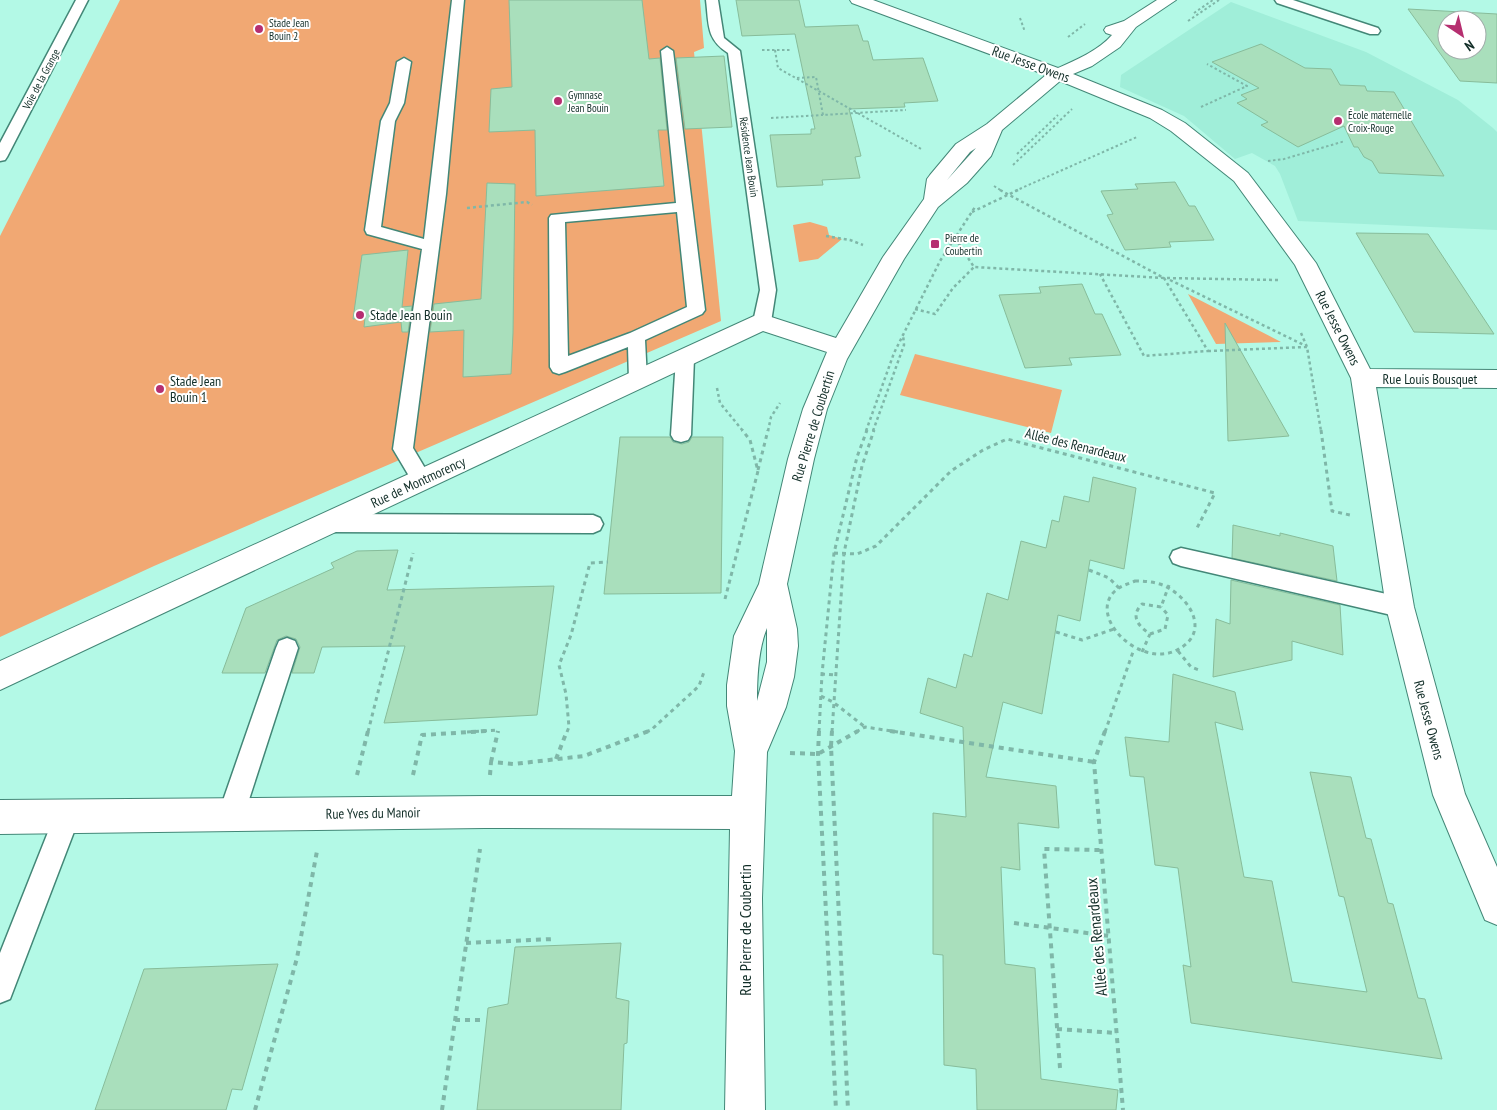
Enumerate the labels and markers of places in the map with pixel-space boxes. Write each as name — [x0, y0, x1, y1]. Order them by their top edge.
place label: Stade Jean Bouin 2 — [269, 16, 309, 43]
marker: Stade Jean Bouin 2 — [253, 23, 265, 35]
place label: Gymnase Jean Bouin — [567, 88, 609, 115]
marker: Gymnase Jean Bouin — [552, 95, 564, 107]
place label: École maternelle Croix-Rouge — [1348, 108, 1412, 135]
marker: École maternelle Croix-Rouge — [1332, 115, 1344, 127]
place label: Pierre de Coubertin — [945, 231, 982, 258]
marker: Pierre de Coubertin — [929, 238, 941, 250]
place label: Stade Jean Bouin — [370, 306, 452, 324]
marker: Stade Jean Bouin — [354, 309, 366, 321]
place label: Stade Jean Bouin 1 — [170, 372, 221, 406]
marker: Stade Jean Bouin 1 — [154, 383, 166, 395]

